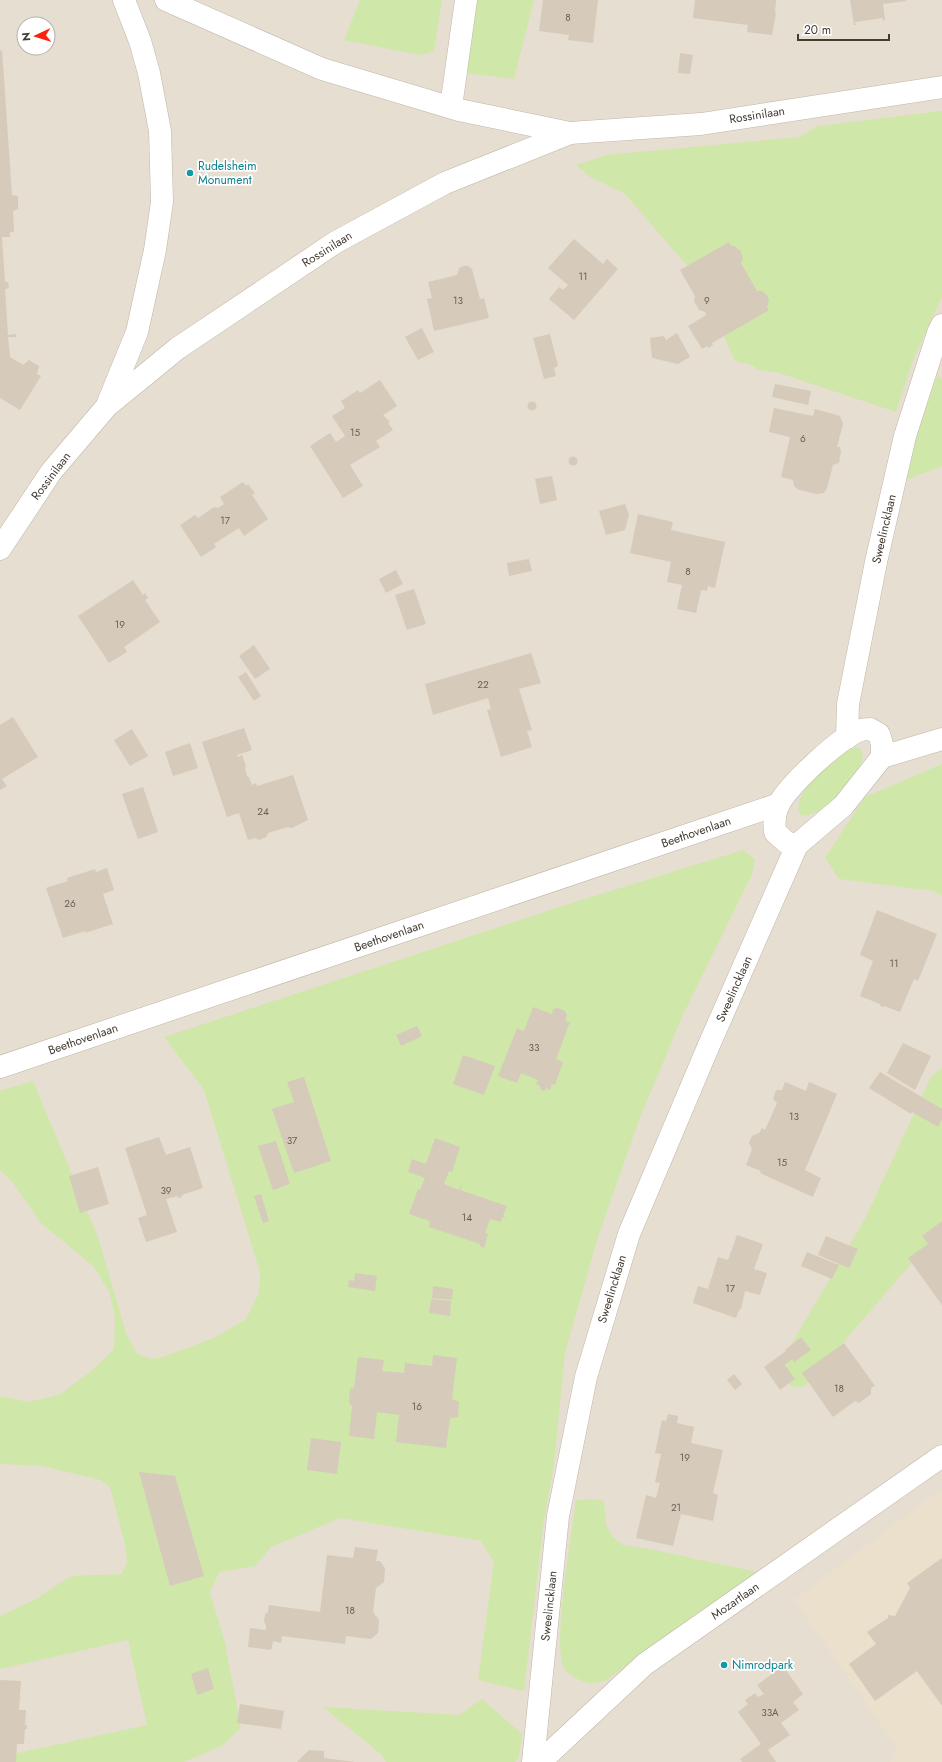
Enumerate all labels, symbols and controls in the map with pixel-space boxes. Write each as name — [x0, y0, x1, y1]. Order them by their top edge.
house number: 8 — [565, 10, 571, 25]
north arrow — [16, 16, 56, 56]
scale bar — [798, 16, 889, 42]
text: 20 m — [804, 21, 831, 39]
text: N — [18, 32, 34, 42]
street label: Rossinilaan — [728, 102, 786, 128]
place label: Rudelsheim Monument — [198, 157, 257, 189]
marker: Rudelsheim Monument — [185, 168, 195, 178]
street label: Rossinilaan — [298, 227, 356, 271]
house number: 11 — [579, 269, 588, 284]
house number: 13 — [453, 293, 464, 308]
house number: 9 — [704, 293, 710, 308]
house number: 15 — [350, 425, 360, 440]
house number: 6 — [800, 431, 806, 446]
street label: Rossinilaan — [27, 448, 75, 504]
street label: Sweelincklaan — [867, 493, 901, 565]
house number: 17 — [220, 513, 231, 528]
house number: 8 — [685, 564, 691, 579]
house number: 19 — [115, 617, 125, 632]
house number: 22 — [477, 677, 489, 692]
house number: 24 — [257, 804, 269, 819]
street label: Beethovenlaan — [659, 812, 733, 852]
house number: 26 — [64, 896, 76, 911]
street label: Beethovenlaan — [352, 916, 426, 956]
street label: Sweelincklaan — [711, 953, 757, 1025]
house number: 11 — [890, 956, 899, 971]
street label: Beethovenlaan — [46, 1019, 120, 1059]
house number: 33 — [529, 1040, 540, 1055]
house number: 13 — [789, 1109, 800, 1124]
house number: 37 — [287, 1133, 298, 1148]
house number: 15 — [777, 1155, 787, 1170]
house number: 39 — [160, 1183, 172, 1198]
house number: 14 — [462, 1210, 472, 1225]
street label: Sweelincklaan — [593, 1253, 631, 1325]
house number: 17 — [725, 1281, 736, 1296]
house number: 18 — [834, 1381, 844, 1396]
house number: 16 — [412, 1399, 422, 1414]
house number: 19 — [680, 1450, 690, 1465]
house number: 21 — [671, 1500, 681, 1515]
street label: Sweelincklaan — [536, 1570, 562, 1642]
street label: Mozartlaan — [707, 1578, 763, 1624]
house number: 18 — [345, 1603, 355, 1618]
place label: Nimrodpark — [732, 1656, 794, 1674]
marker: Nimrodpark — [719, 1660, 729, 1670]
house number: 33A — [761, 1705, 779, 1720]

